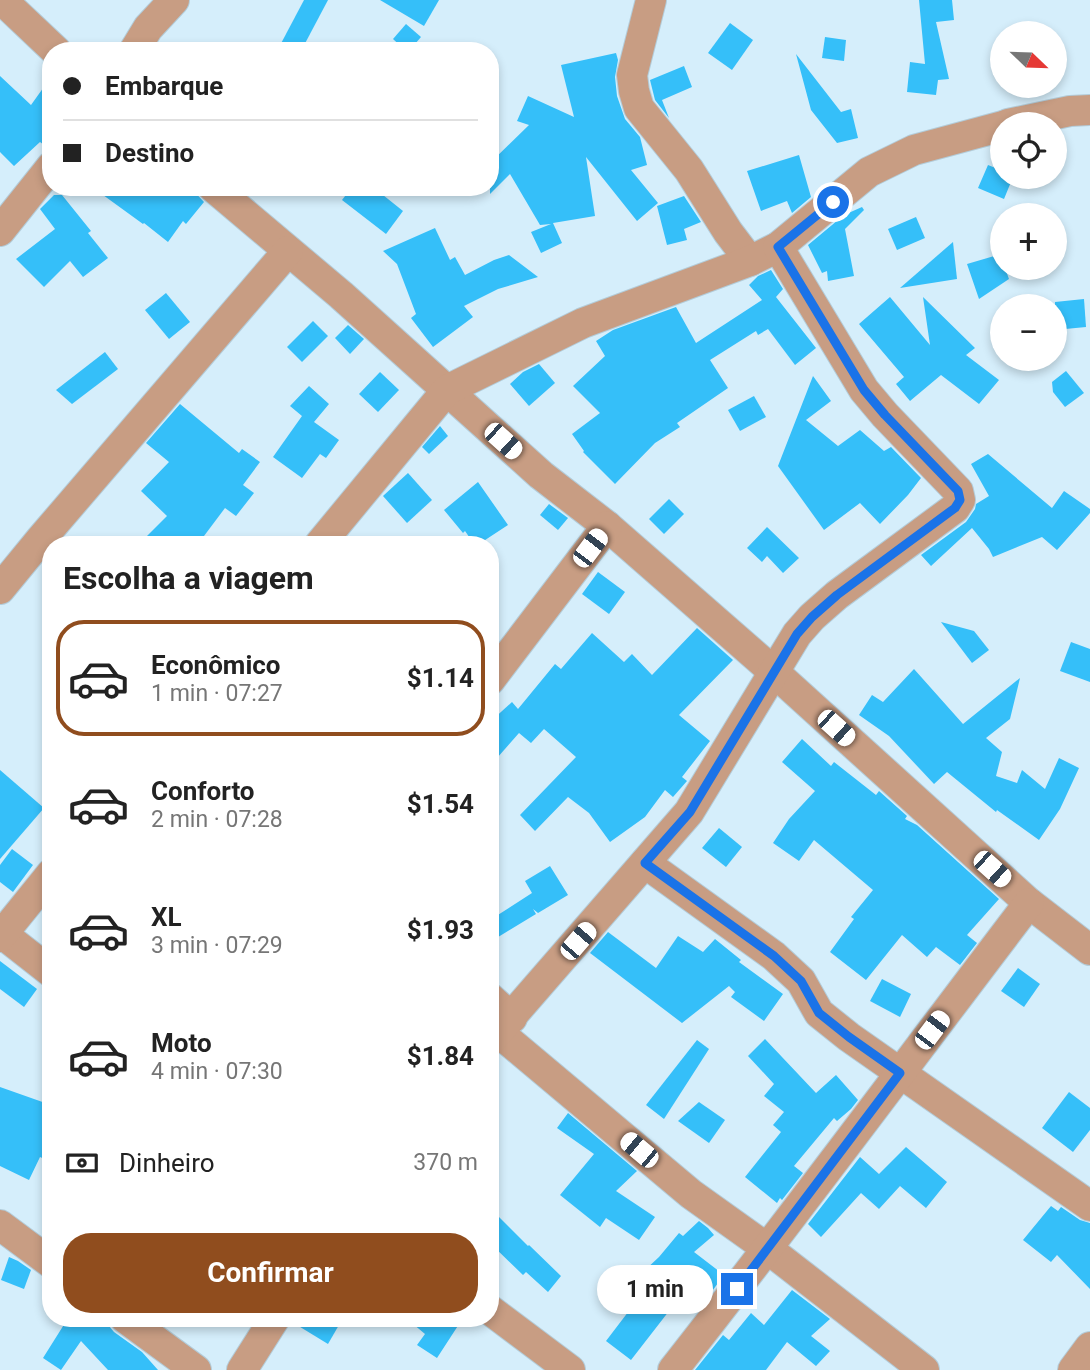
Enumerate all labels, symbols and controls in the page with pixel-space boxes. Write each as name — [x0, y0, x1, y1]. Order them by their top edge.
north arrow — [990, 21, 1068, 98]
map controls — [990, 21, 1067, 371]
text: Embarque — [105, 71, 223, 101]
button: locate — [990, 112, 1067, 189]
text: Destino — [105, 138, 194, 168]
route start — [817, 186, 849, 218]
button: + — [990, 203, 1067, 280]
button: − — [990, 294, 1067, 371]
car — [481, 419, 526, 463]
car — [569, 525, 612, 571]
text: Escolha a viagem — [63, 559, 314, 597]
icon: car — [67, 647, 130, 710]
text: Econômico — [151, 650, 280, 680]
text: $1.14 — [407, 663, 474, 693]
text: 1 min · 07:27 — [151, 680, 283, 707]
car — [814, 706, 859, 750]
icon: car — [67, 773, 130, 836]
text: Conforto — [151, 776, 255, 806]
text: $1.54 — [407, 789, 474, 819]
text: 2 min · 07:28 — [151, 806, 283, 833]
car — [970, 847, 1015, 891]
icon: car — [67, 899, 130, 962]
text: XL — [151, 902, 182, 932]
text: $1.93 — [407, 915, 474, 945]
car — [557, 918, 600, 964]
text: 3 min · 07:29 — [151, 932, 283, 959]
car — [911, 1007, 954, 1053]
icon: car — [67, 1025, 130, 1088]
text: Moto — [151, 1028, 212, 1058]
text: $1.84 — [407, 1041, 474, 1071]
text: 4 min · 07:30 — [151, 1058, 283, 1085]
car — [617, 1128, 662, 1172]
icon: cash — [63, 1144, 101, 1182]
text: Dinheiro — [119, 1148, 215, 1178]
text: 370 m — [413, 1149, 478, 1176]
button: Confirmar — [63, 1233, 478, 1313]
callout: 1 min — [597, 1264, 712, 1314]
route end — [721, 1273, 753, 1305]
text: 1 min — [626, 1276, 684, 1303]

